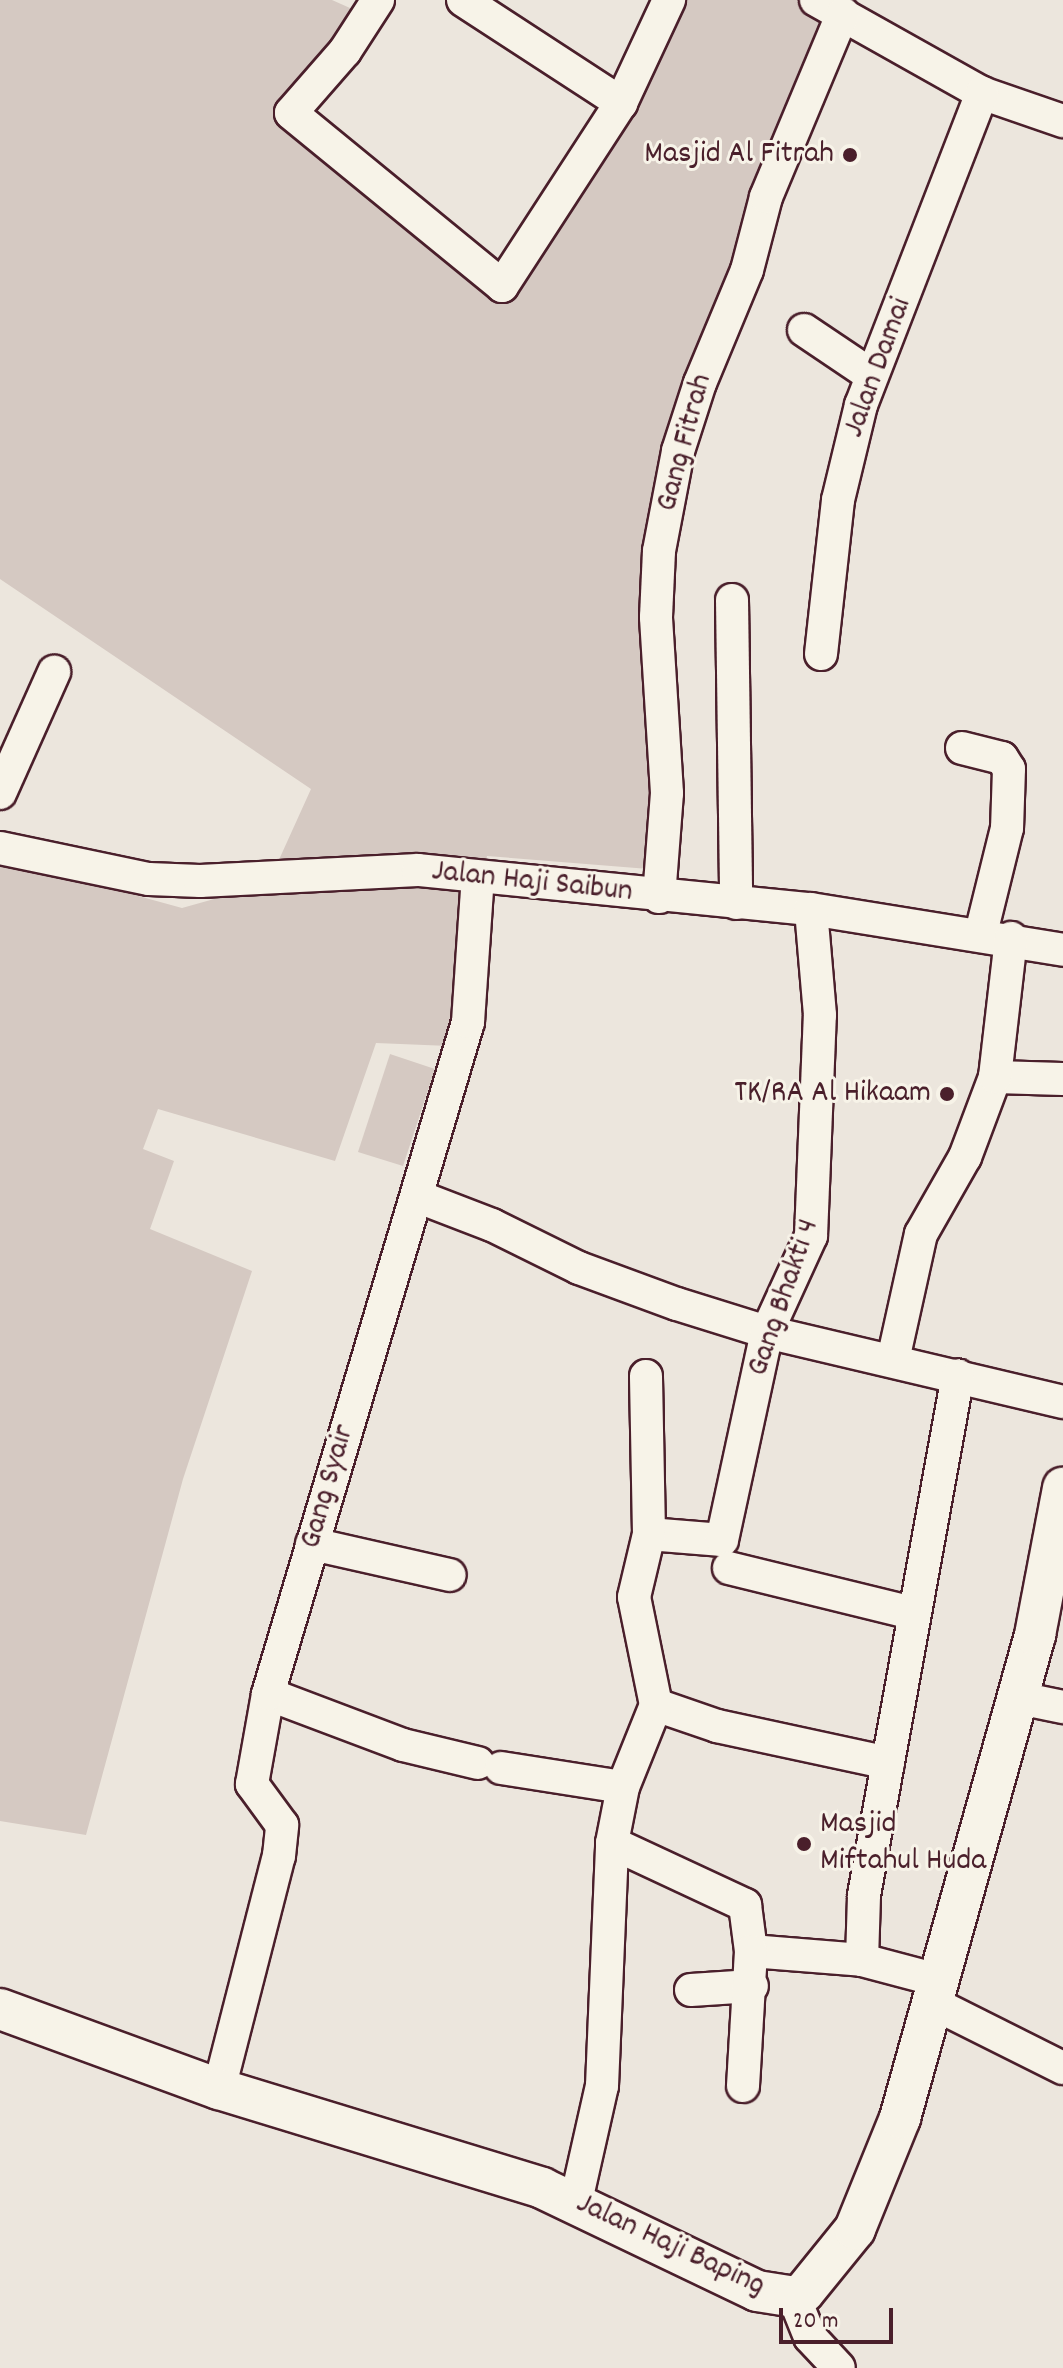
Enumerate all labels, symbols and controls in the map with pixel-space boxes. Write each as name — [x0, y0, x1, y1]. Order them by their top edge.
place label: Masjid Al Fitrah — [644, 136, 834, 174]
marker: Masjid Al Fitrah — [841, 146, 859, 164]
street label: Jalan Damai — [836, 293, 922, 443]
street label: Gang Fitrah — [649, 370, 723, 516]
street label: Jalan Haji Saibun — [430, 853, 634, 913]
place label: TK/RA Al Hikaam — [734, 1075, 931, 1113]
marker: TK/RA Al Hikaam — [938, 1085, 956, 1103]
street label: Gang Bhakti 4 — [740, 1214, 830, 1382]
street label: Gang Syair — [293, 1421, 365, 1553]
place label: Masjid Miftahul Huda — [820, 1807, 986, 1882]
marker: Masjid Miftahul Huda — [795, 1835, 813, 1853]
street label: Jalan Haji Baping — [569, 2186, 771, 2306]
scale bar — [783, 2292, 897, 2342]
text: 20 m — [793, 2305, 839, 2339]

